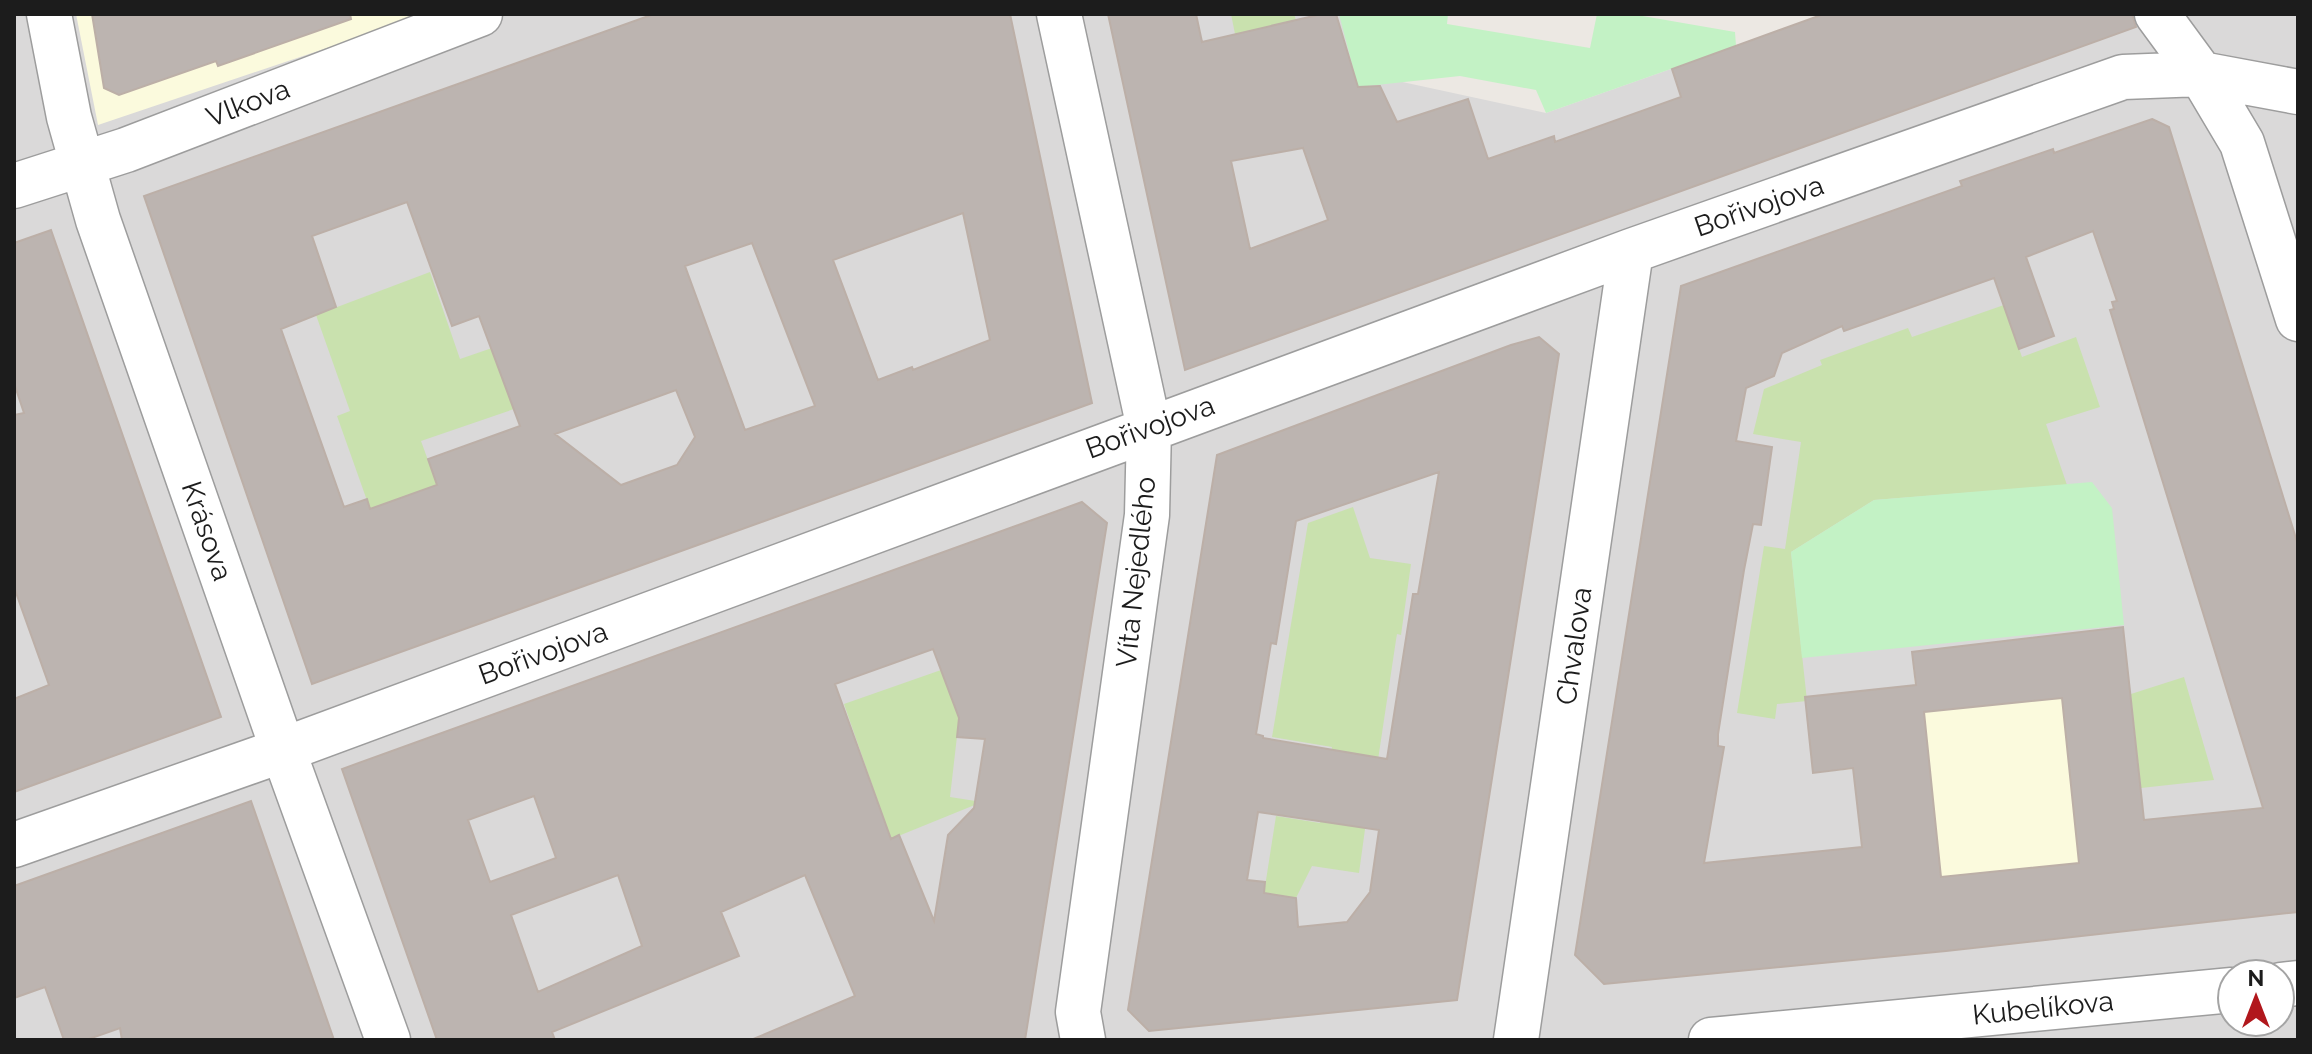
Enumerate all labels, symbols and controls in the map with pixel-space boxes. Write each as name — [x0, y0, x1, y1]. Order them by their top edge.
street label: Vlkova — [202, 72, 294, 134]
street label: Bořivojova — [1690, 168, 1828, 244]
street label: Bořivojova — [1081, 388, 1219, 466]
street label: Víta Nejedlého — [1110, 475, 1162, 669]
street label: Krásova — [175, 477, 239, 585]
street label: Chvalova — [1549, 585, 1599, 707]
street label: Bořivojova — [474, 614, 612, 692]
north arrow — [2216, 958, 2296, 1038]
text: N — [2248, 965, 2264, 991]
street label: Kubelíkova — [1971, 984, 2115, 1032]

